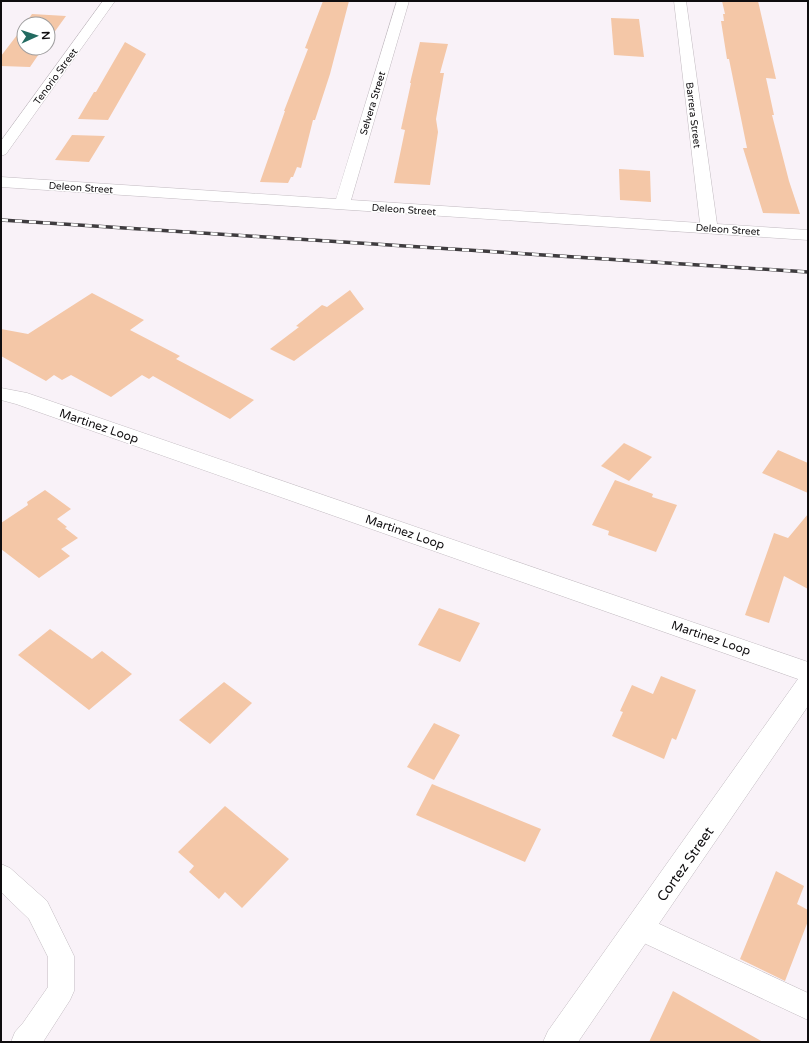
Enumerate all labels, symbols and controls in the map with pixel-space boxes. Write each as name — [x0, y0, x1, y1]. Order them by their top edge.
north arrow — [16, 16, 56, 56]
text: N — [39, 31, 52, 40]
street label: Tenorio Street — [31, 46, 80, 107]
street label: Selvera Street — [358, 70, 388, 137]
street label: Barrera Street — [683, 81, 703, 149]
street label: Deleon Street — [48, 180, 114, 196]
street label: Deleon Street — [371, 202, 437, 218]
street label: Deleon Street — [695, 222, 761, 238]
street label: Martinez Loop — [58, 406, 140, 446]
street label: Martinez Loop — [364, 512, 446, 552]
street label: Martinez Loop — [670, 618, 752, 658]
street label: Cortez Street — [653, 823, 718, 905]

